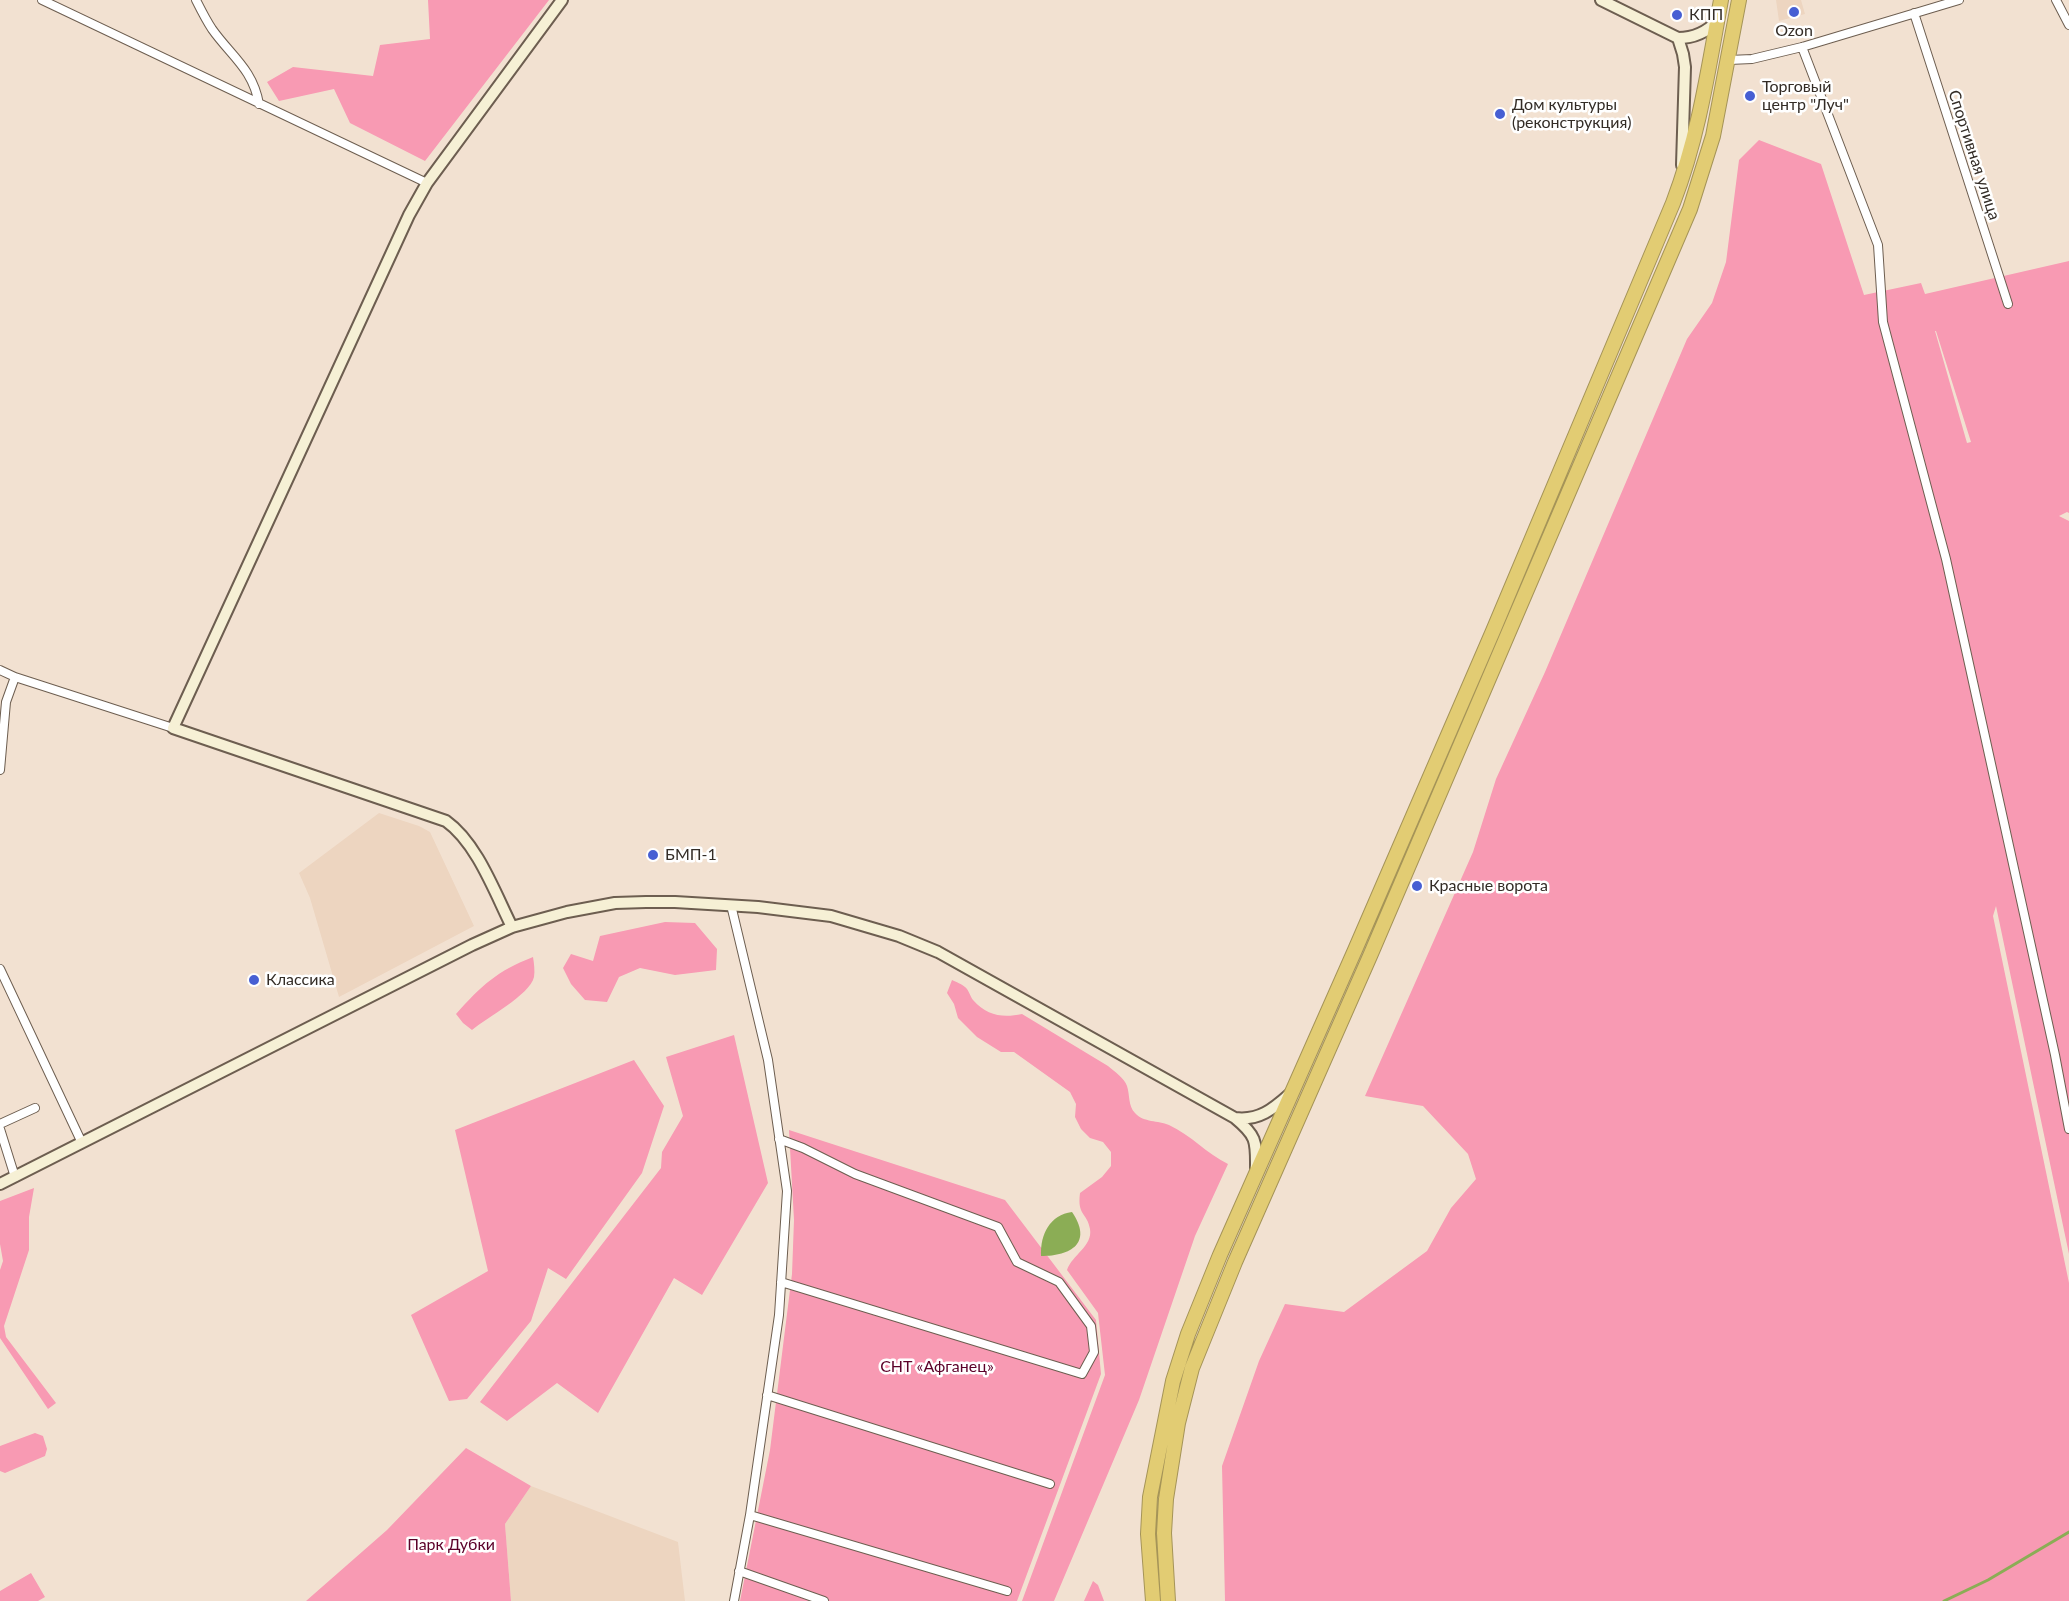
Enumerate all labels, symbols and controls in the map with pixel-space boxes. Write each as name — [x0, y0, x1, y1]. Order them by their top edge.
place label: КПП — [1689, 5, 1723, 25]
marker: Ozon — [1787, 5, 1801, 19]
marker: КПП — [1670, 8, 1684, 22]
place label: Ozon — [1775, 21, 1813, 41]
place label: Торговый центр "Луч" — [1762, 77, 1849, 115]
street label: Спортивная улица — [1944, 88, 2004, 222]
marker: Торговый центр "Луч" — [1743, 89, 1757, 103]
place label: Дом культуры (реконструкция) — [1512, 95, 1632, 133]
marker: Дом культуры (реконструкция) — [1493, 107, 1507, 121]
place label: БМП-1 — [665, 845, 717, 865]
marker: БМП-1 — [646, 848, 660, 862]
place label: Красные ворота — [1429, 876, 1548, 896]
marker: Красные ворота — [1410, 879, 1424, 893]
place label: Классика — [266, 970, 335, 990]
marker: Классика — [247, 973, 261, 987]
park label: СНТ «Афганец» — [880, 1357, 994, 1377]
park label: Парк Дубки — [407, 1535, 495, 1555]

